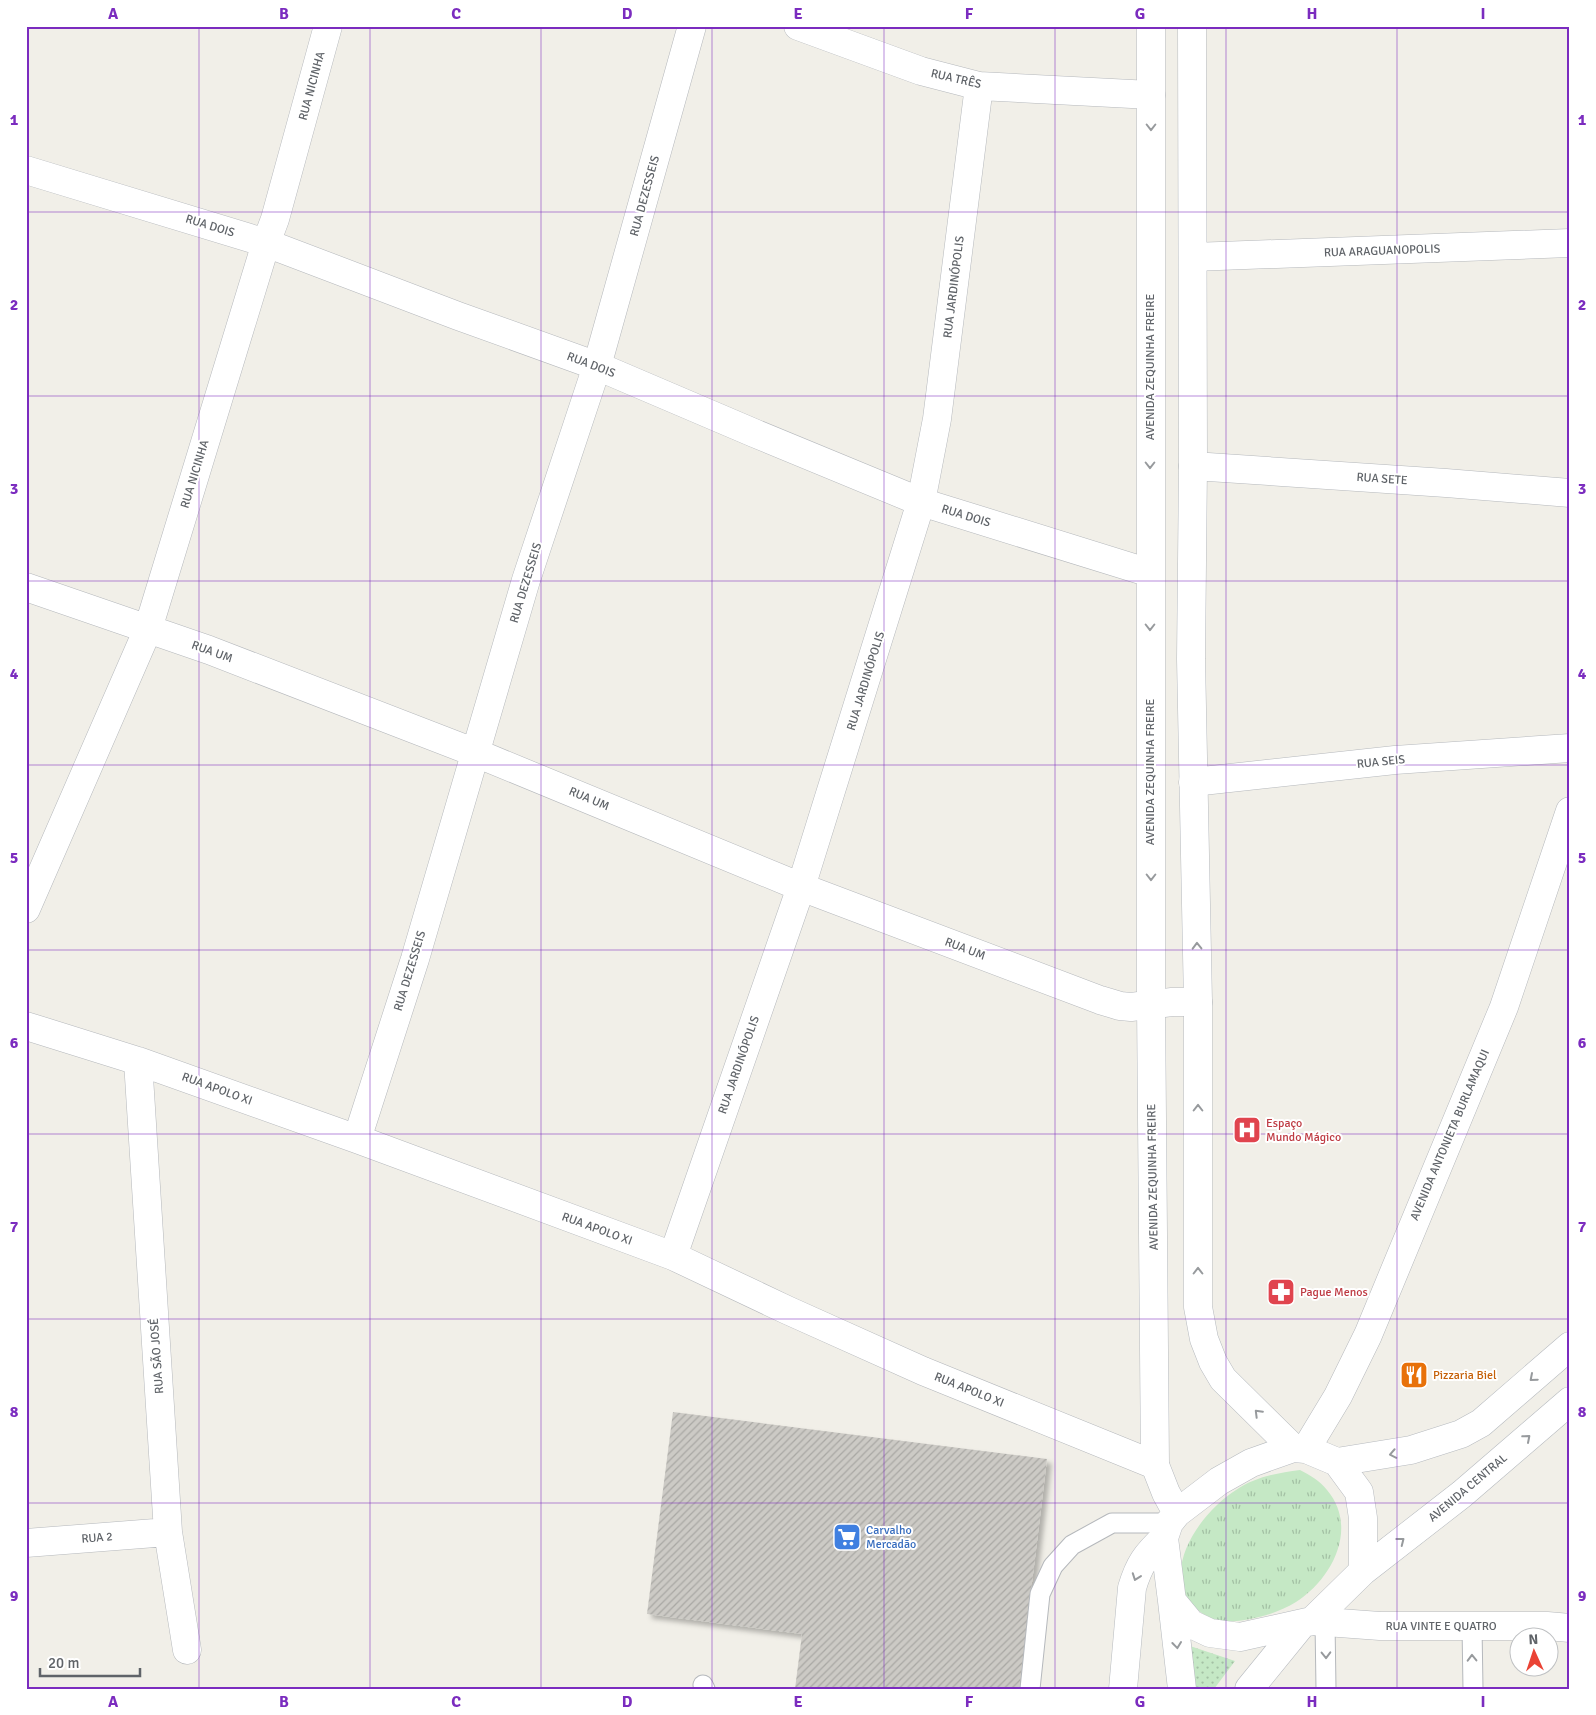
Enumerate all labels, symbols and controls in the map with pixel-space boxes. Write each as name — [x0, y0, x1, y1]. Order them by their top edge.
text: A — [108, 4, 119, 24]
text: B — [279, 4, 289, 24]
text: C — [451, 4, 461, 24]
text: D — [622, 4, 633, 24]
text: E — [793, 4, 803, 24]
text: F — [965, 4, 974, 24]
text: G — [1135, 4, 1145, 24]
text: H — [1307, 4, 1317, 24]
text: I — [1480, 4, 1486, 24]
street label: RUA NICINHA — [296, 49, 329, 122]
street label: RUA TRÊS — [929, 66, 983, 92]
text: 1 — [10, 110, 19, 130]
text: 1 — [1578, 110, 1587, 130]
one-way arrow — [1146, 124, 1156, 132]
street label: RUA DEZESSEIS — [627, 154, 663, 238]
street label: RUA DOIS — [184, 211, 237, 241]
street label: RUA JARDINÓPOLIS — [940, 235, 968, 339]
street label: RUA ARAGUANOPOLIS — [1324, 241, 1441, 261]
street label: AVENIDA ZEQUINHA FREIRE — [1143, 294, 1158, 440]
text: 2 — [10, 295, 18, 315]
text: 2 — [1578, 295, 1586, 315]
street label: RUA DOIS — [565, 349, 618, 381]
street label: RUA NICINHA — [177, 437, 213, 510]
one-way arrow — [1145, 462, 1155, 469]
street label: RUA SETE — [1356, 470, 1408, 488]
text: 3 — [10, 479, 18, 499]
text: 3 — [1578, 479, 1586, 499]
street label: RUA DOIS — [940, 501, 993, 531]
street label: RUA DEZESSEIS — [507, 541, 545, 625]
one-way arrow — [1145, 624, 1155, 632]
street label: RUA JARDINÓPOLIS — [844, 629, 888, 732]
street label: RUA UM — [189, 638, 235, 666]
text: 4 — [10, 664, 19, 684]
text: 4 — [1578, 664, 1587, 684]
street label: AVENIDA ZEQUINHA FREIRE — [1143, 699, 1158, 845]
street label: RUA SEIS — [1356, 752, 1406, 772]
street label: RUA UM — [567, 784, 611, 814]
text: 5 — [10, 848, 18, 868]
text: 5 — [1578, 848, 1586, 868]
one-way arrow — [1146, 874, 1156, 882]
street label: RUA DEZESSEIS — [391, 929, 429, 1013]
street label: RUA UM — [942, 934, 988, 964]
one-way arrow — [1191, 941, 1202, 949]
street label: RUA JARDINÓPOLIS — [715, 1014, 763, 1116]
text: 6 — [10, 1033, 19, 1053]
text: 6 — [1578, 1033, 1587, 1053]
street label: AVENIDA ANTONIETA BURLAMAQUI — [1407, 1047, 1493, 1223]
street label: RUA APOLO XI — [180, 1069, 254, 1109]
street label: AVENIDA ZEQUINHA FREIRE — [1144, 1103, 1162, 1250]
one-way arrow — [1193, 1104, 1203, 1112]
hospital icon: Espaço Mundo Mágico — [1232, 1115, 1262, 1145]
place label: Espaço Mundo Mágico — [1266, 1116, 1341, 1145]
street label: RUA APOLO XI — [560, 1209, 634, 1249]
text: 7 — [10, 1217, 19, 1237]
text: 7 — [1578, 1217, 1587, 1237]
one-way arrow — [1193, 1266, 1203, 1274]
pharmacy icon: Pague Menos — [1266, 1277, 1296, 1307]
place label: Pague Menos — [1300, 1285, 1368, 1300]
street label: RUA SÃO JOSÉ — [147, 1317, 167, 1394]
restaurant icon: Pizzaria Biel — [1399, 1360, 1429, 1390]
place label: Pizzaria Biel — [1433, 1368, 1497, 1383]
street label: RUA APOLO XI — [932, 1369, 1006, 1411]
one-way arrow — [1529, 1372, 1538, 1381]
text: 8 — [10, 1402, 19, 1422]
text: 8 — [1578, 1402, 1587, 1422]
one-way arrow — [1255, 1410, 1264, 1419]
one-way arrow — [1521, 1435, 1530, 1444]
one-way arrow — [1388, 1448, 1397, 1459]
street label: AVENIDA CENTRAL — [1425, 1451, 1511, 1525]
supermarket icon: Carvalho Mercadão — [832, 1522, 862, 1552]
place label: Carvalho Mercadão — [866, 1523, 916, 1552]
street label: RUA 2 — [81, 1529, 113, 1547]
one-way arrow — [1395, 1539, 1404, 1547]
one-way arrow — [1132, 1572, 1142, 1580]
text: 9 — [10, 1586, 19, 1606]
text: 9 — [1578, 1586, 1587, 1606]
street label: RUA VINTE E QUATRO — [1385, 1619, 1497, 1634]
north arrow — [1508, 1628, 1558, 1678]
text: N — [1528, 1631, 1539, 1648]
one-way arrow — [1171, 1641, 1182, 1649]
scale bar — [40, 1645, 140, 1677]
one-way arrow — [1321, 1652, 1331, 1660]
one-way arrow — [1467, 1653, 1478, 1661]
text: 20 m — [48, 1654, 79, 1672]
text: A — [108, 1692, 119, 1712]
text: B — [279, 1692, 289, 1712]
text: C — [451, 1692, 461, 1712]
text: D — [622, 1692, 633, 1712]
text: E — [793, 1692, 803, 1712]
text: F — [965, 1692, 974, 1712]
text: G — [1135, 1692, 1145, 1712]
text: H — [1307, 1692, 1317, 1712]
text: I — [1480, 1692, 1486, 1712]

